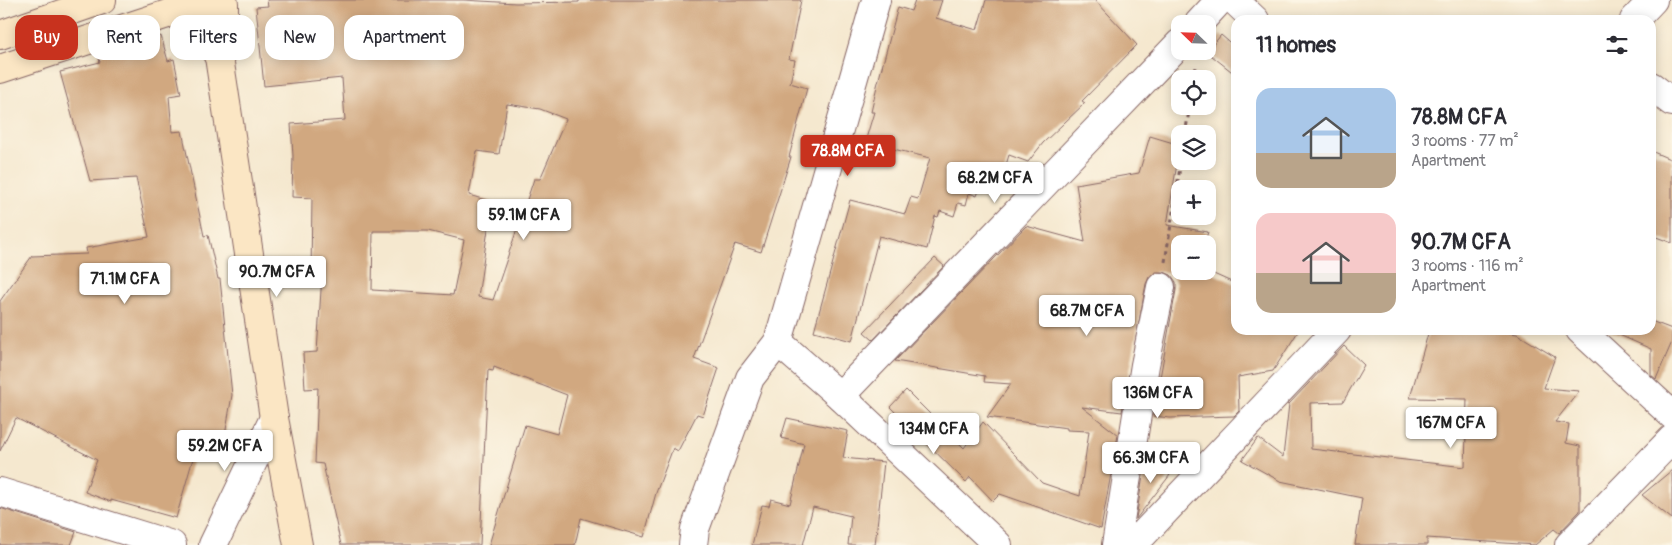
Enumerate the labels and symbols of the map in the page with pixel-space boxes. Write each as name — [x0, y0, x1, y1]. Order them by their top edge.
north arrow — [1171, 15, 1216, 60]
pin: 78.8M CFA — [791, 134, 905, 177]
pin: 68.2M CFA — [938, 162, 1052, 204]
pin: 59.1M CFA — [467, 198, 581, 241]
pin: 90.7M CFA — [220, 256, 334, 298]
pin: 71.1M CFA — [68, 262, 182, 305]
pin: 68.7M CFA — [1030, 294, 1144, 337]
pin: 136M CFA — [1106, 376, 1210, 419]
pin: 167M CFA — [1399, 406, 1503, 449]
pin: 134M CFA — [882, 412, 986, 455]
pin: 59.2M CFA — [168, 430, 282, 472]
pin: 66.3M CFA — [1094, 442, 1208, 484]

